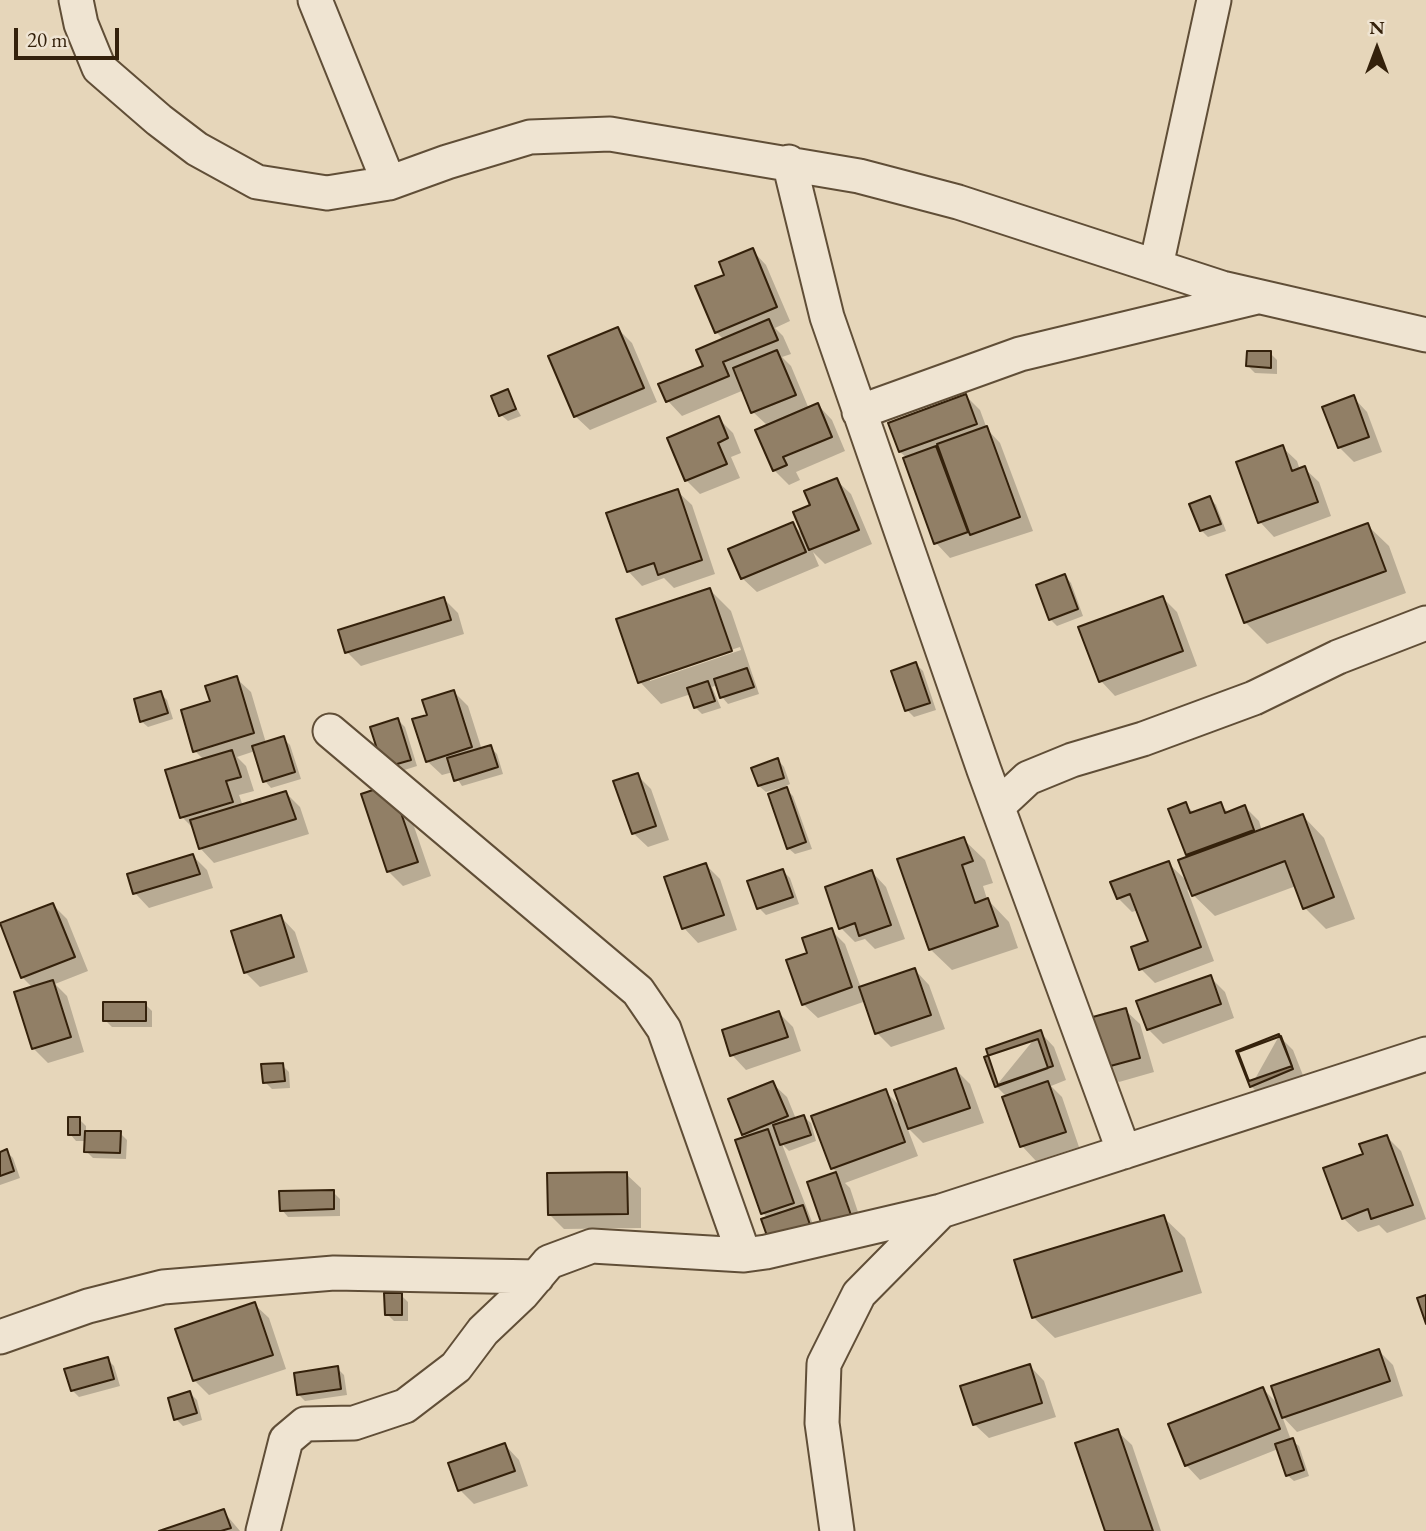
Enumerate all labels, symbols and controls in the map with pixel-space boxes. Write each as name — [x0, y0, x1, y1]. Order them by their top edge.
scale bar — [18, 14, 122, 58]
north arrow — [1342, 14, 1412, 84]
text: N — [1369, 15, 1385, 40]
text: 20 m — [27, 26, 68, 53]

